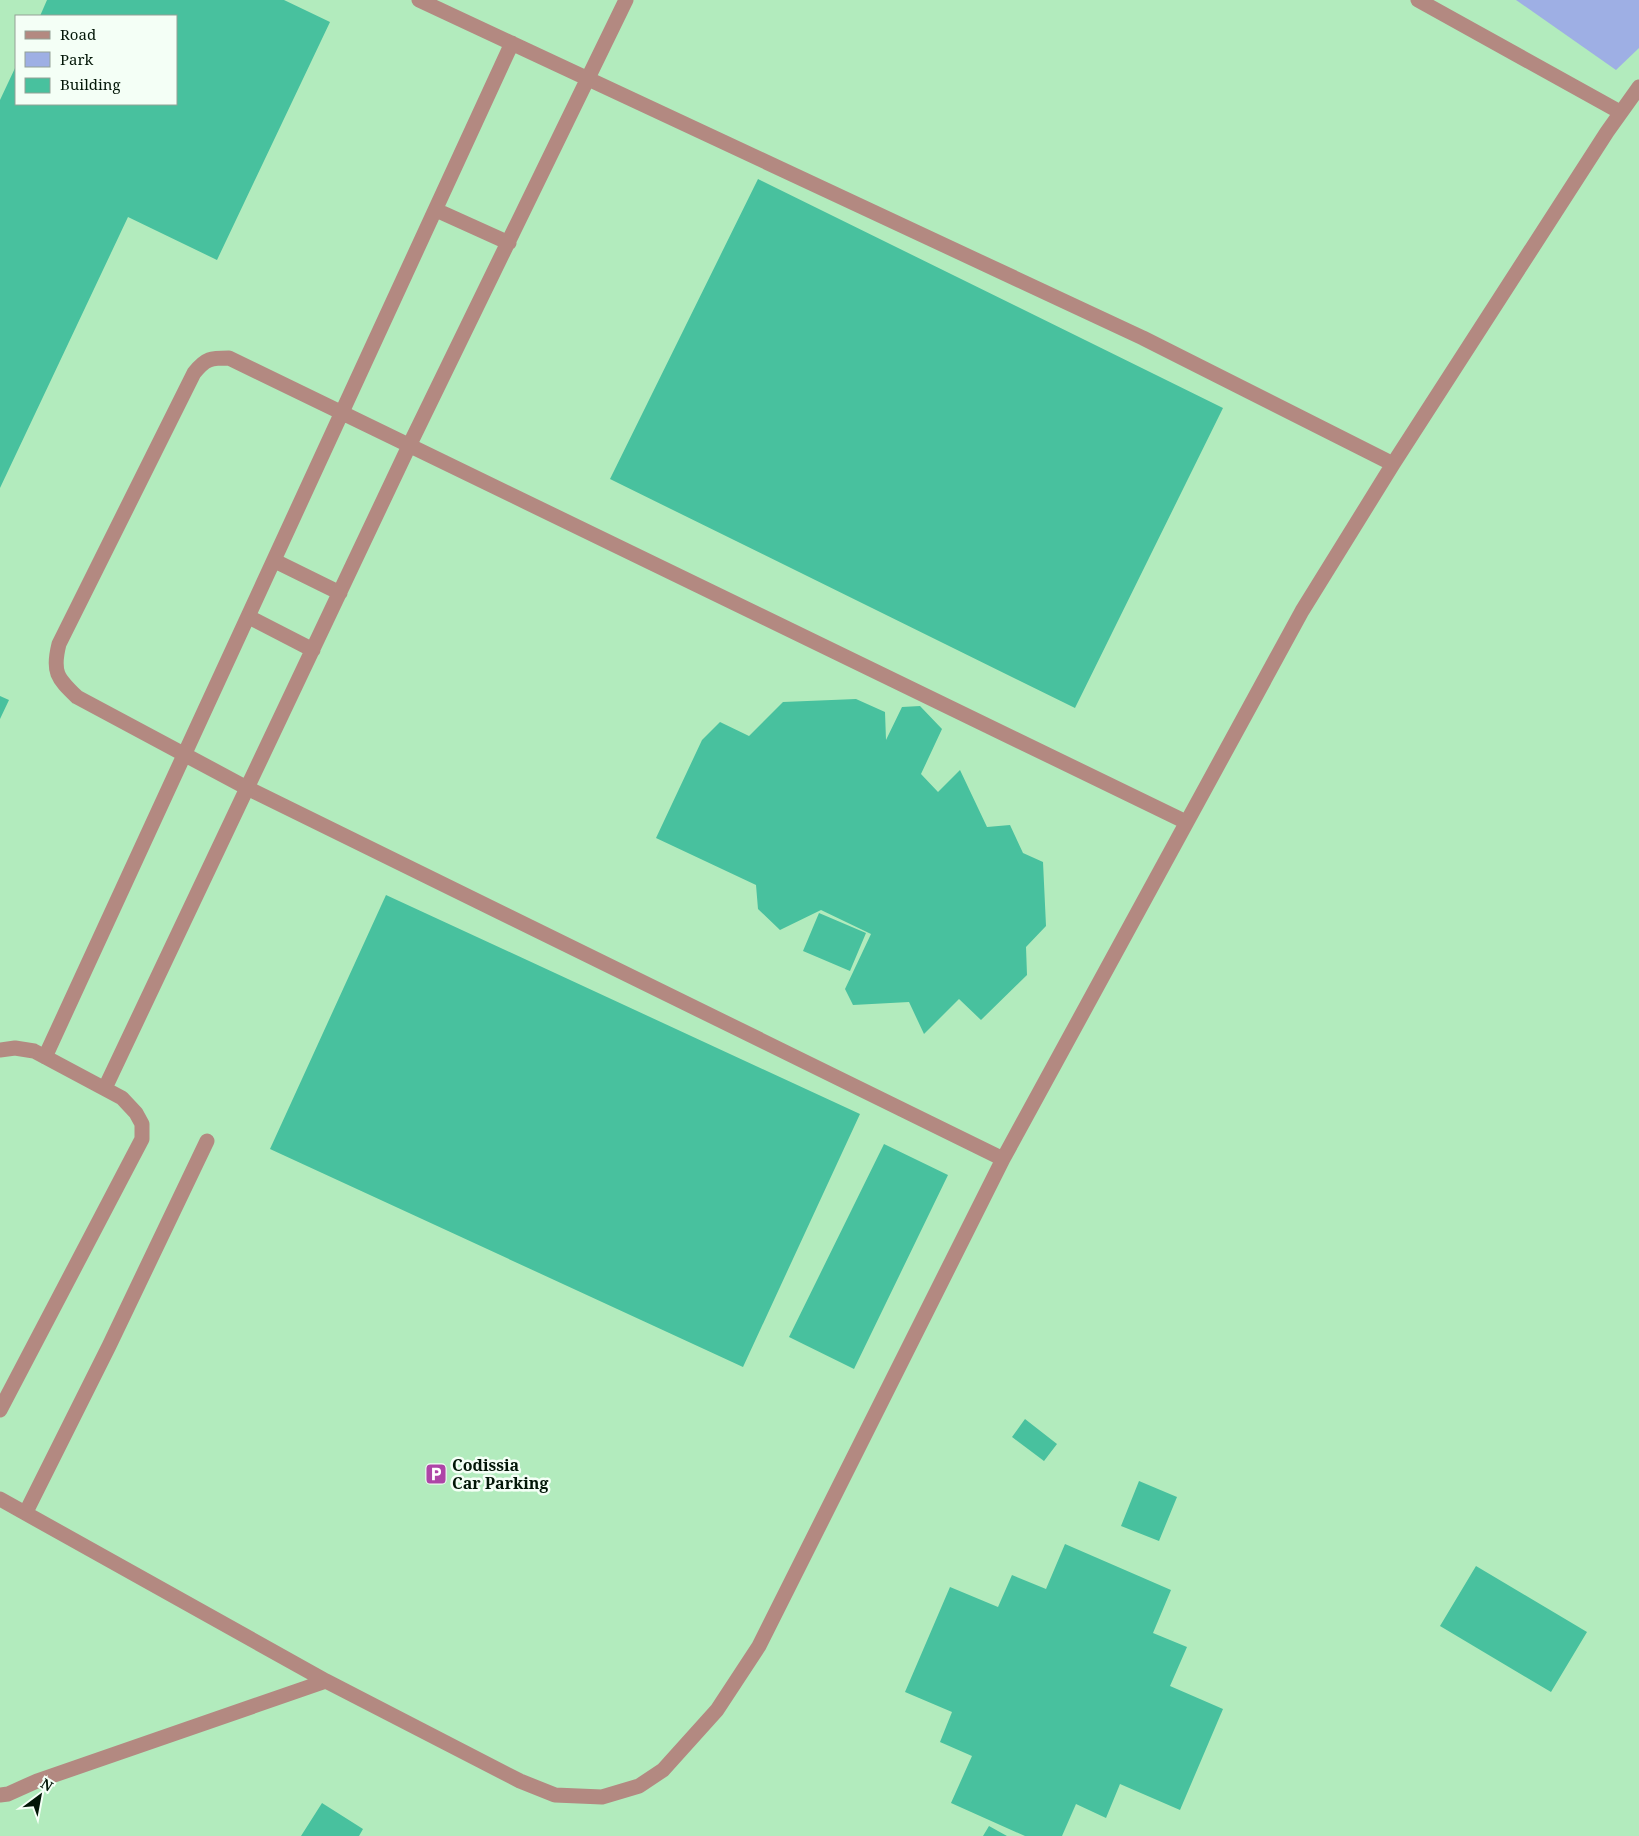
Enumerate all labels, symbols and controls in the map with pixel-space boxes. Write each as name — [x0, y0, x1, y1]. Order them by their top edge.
legend — [15, 15, 178, 105]
text: Road — [60, 24, 96, 44]
text: Park — [60, 49, 94, 69]
text: Building — [60, 74, 121, 94]
place label: Codissia Car Parking — [452, 1454, 549, 1494]
parking icon: Codissia Car Parking — [424, 1462, 448, 1486]
north arrow — [15, 1771, 65, 1821]
text: N — [37, 1774, 57, 1796]

